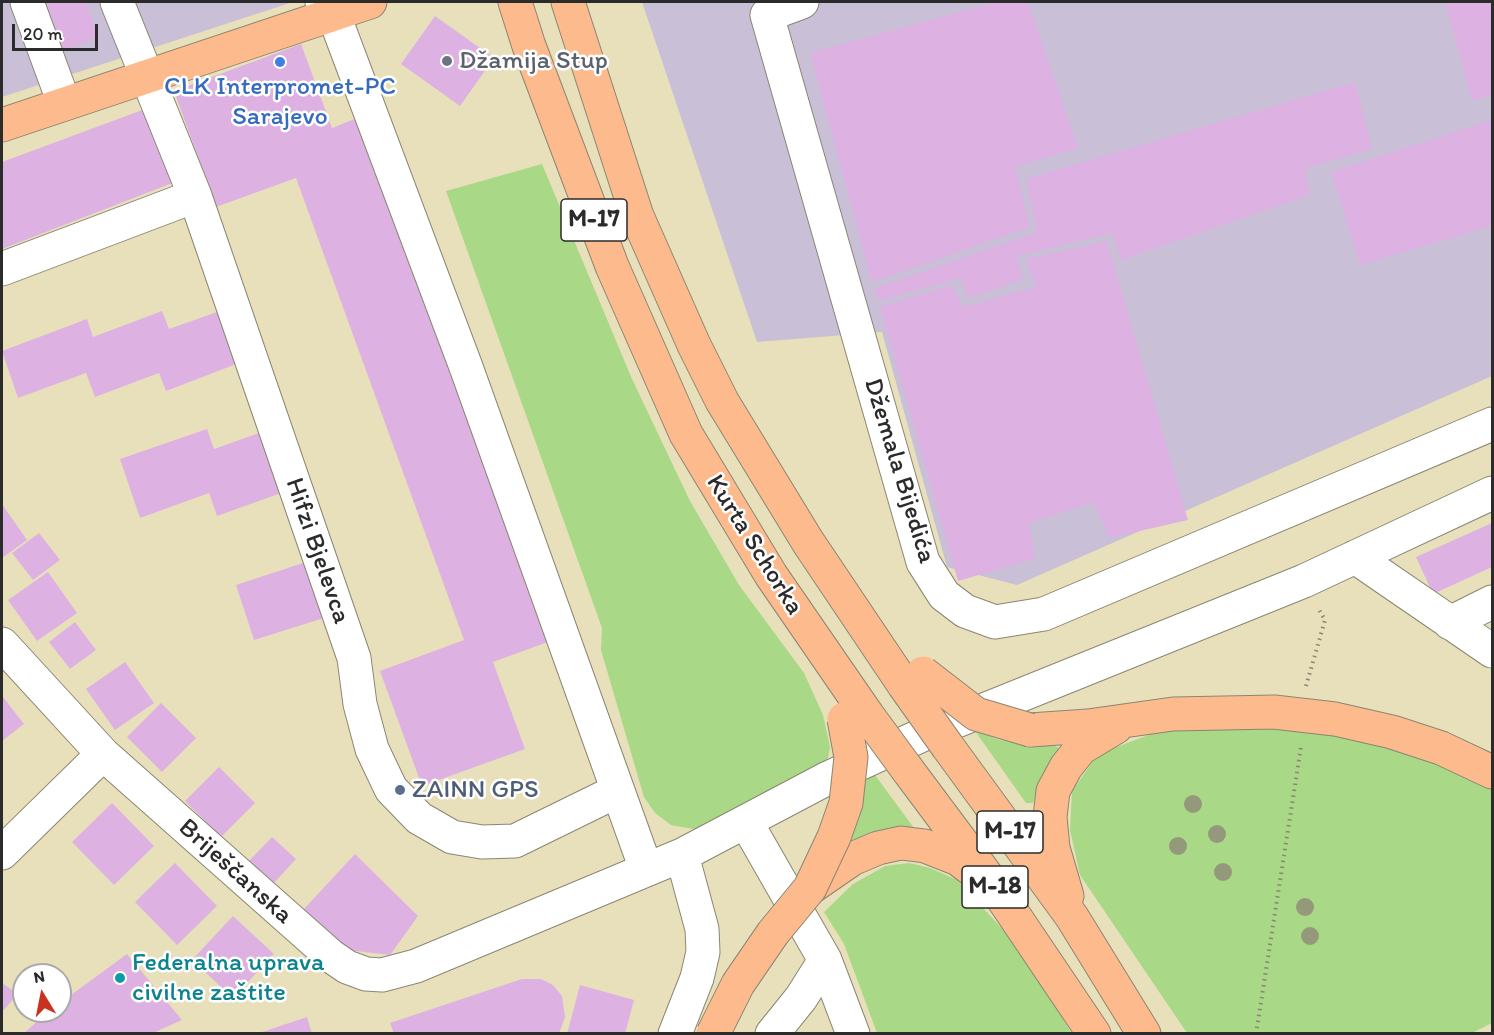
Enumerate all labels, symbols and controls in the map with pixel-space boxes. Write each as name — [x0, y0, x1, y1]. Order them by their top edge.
scale bar — [15, 12, 100, 50]
text: 20 m — [23, 23, 63, 45]
place label: Džamija Stup — [459, 45, 608, 77]
marker: Džamija Stup — [440, 54, 454, 68]
marker: CLK Interpromet-PC Sarajevo — [273, 55, 287, 69]
place label: CLK Interpromet-PC Sarajevo — [164, 71, 396, 132]
road number: M-17 — [561, 199, 627, 241]
street label: Džemala Bijedića — [856, 375, 942, 567]
street label: Kurta Schorka — [699, 469, 809, 621]
street label: Hifzi Bjelevca — [278, 474, 356, 628]
place label: ZAINN GPS — [412, 774, 539, 806]
marker: ZAINN GPS — [393, 783, 407, 797]
road number: M-17 — [977, 811, 1043, 853]
street label: Briješčanska — [171, 813, 299, 931]
road number: M-18 — [962, 866, 1028, 908]
place label: Federalna uprava civilne zaštite — [132, 947, 325, 1008]
north arrow — [12, 963, 72, 1023]
text: N — [32, 966, 46, 987]
marker: Federalna uprava civilne zaštite — [113, 971, 127, 985]

